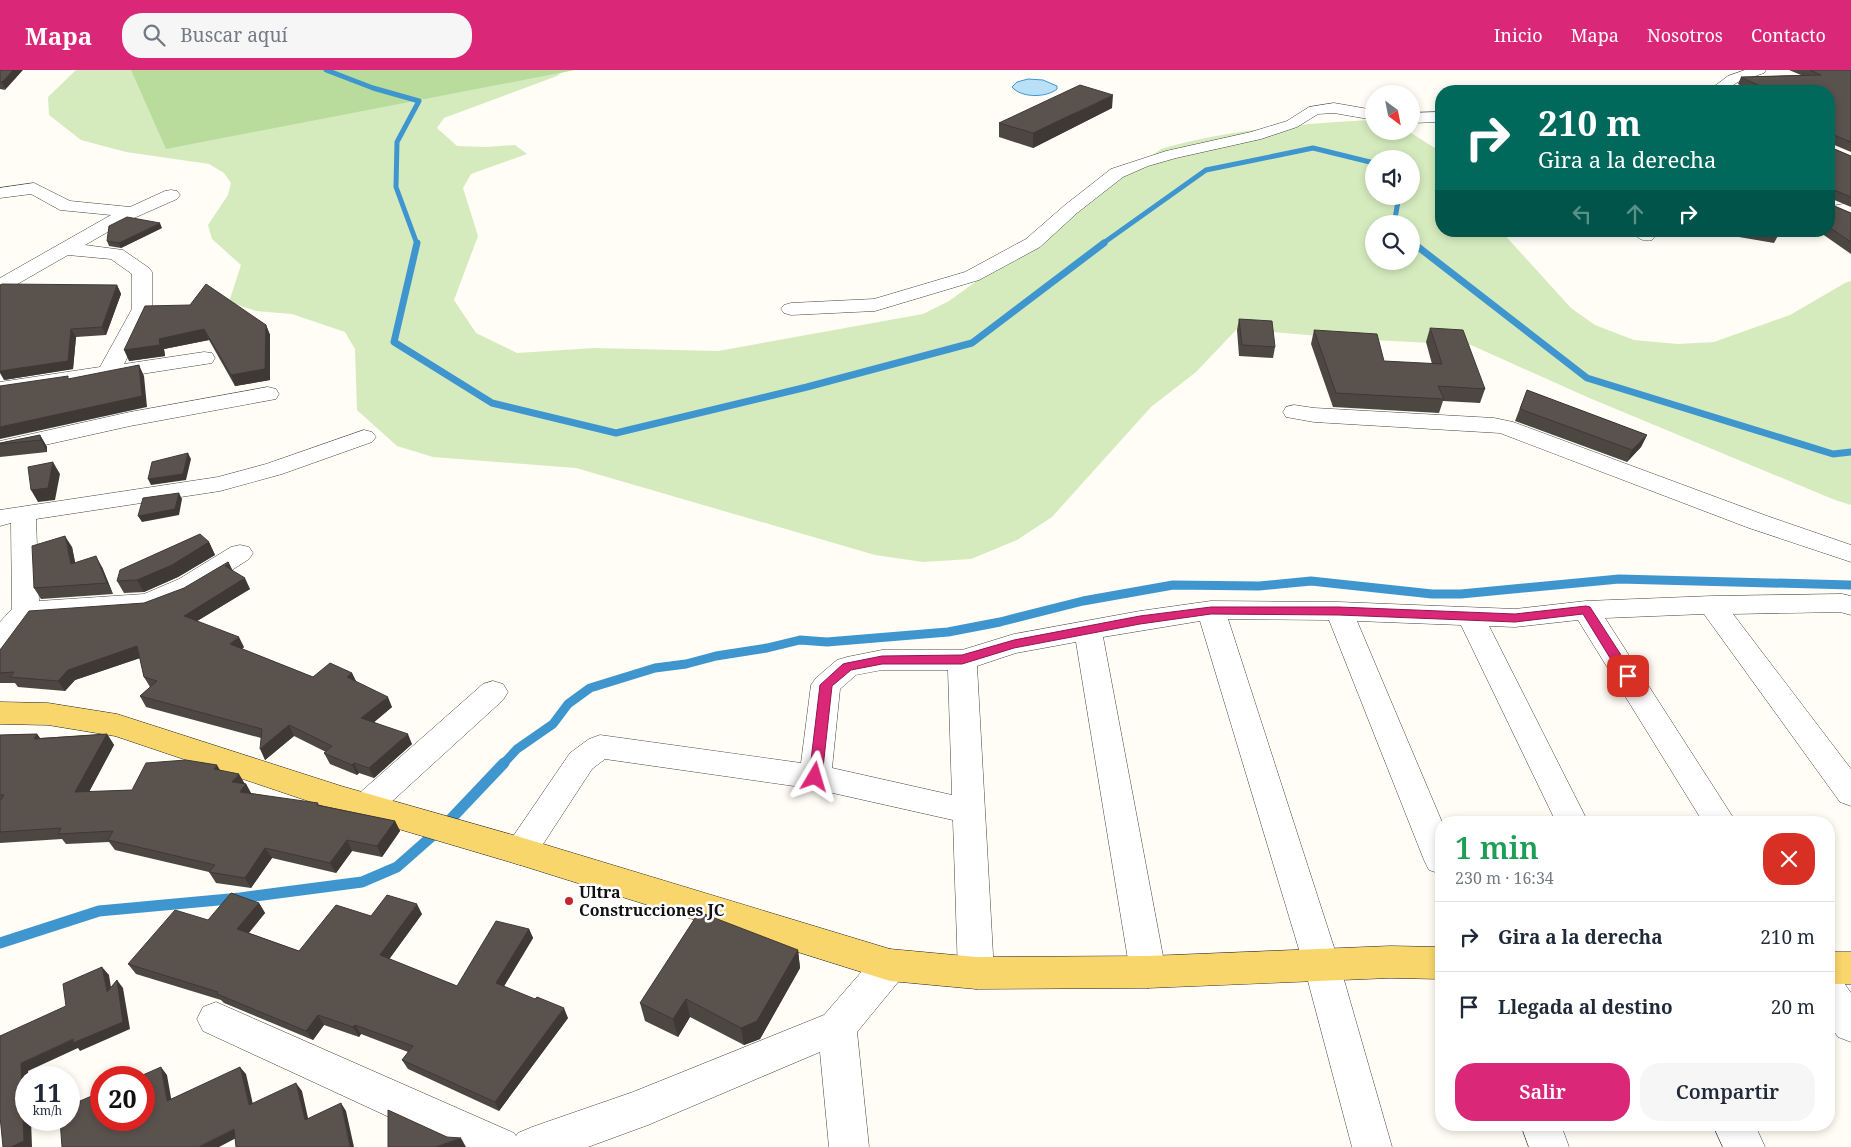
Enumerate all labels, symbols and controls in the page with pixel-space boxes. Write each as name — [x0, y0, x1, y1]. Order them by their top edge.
search box — [122, 13, 472, 58]
text: Mapa — [25, 19, 92, 52]
icon: search — [140, 21, 168, 49]
text: Buscar aquí — [180, 22, 288, 48]
text: Inicio — [1494, 23, 1543, 47]
text: Mapa — [1571, 23, 1619, 47]
text: Nosotros — [1647, 23, 1723, 47]
text: Contacto — [1751, 23, 1826, 47]
north arrow — [1365, 85, 1420, 140]
map controls — [1365, 85, 1420, 270]
text: 210 m — [1538, 99, 1641, 146]
icon: right — [1455, 105, 1520, 170]
text: Gira a la derecha — [1538, 144, 1716, 174]
button: sound — [1365, 150, 1420, 205]
icon: left — [1568, 200, 1596, 228]
icon: ahead — [1621, 200, 1649, 228]
icon: right — [1674, 200, 1702, 228]
button: search — [1365, 215, 1420, 270]
pin — [1607, 655, 1649, 697]
icon: arrive — [1614, 662, 1642, 690]
position arrow — [788, 750, 840, 802]
text: 1 min — [1455, 827, 1539, 868]
button: close — [1763, 833, 1815, 885]
text: 230 m · 16:34 — [1455, 867, 1554, 889]
place label: Ultra Construcciones JC — [579, 881, 725, 921]
marker: Ultra Construcciones JC — [563, 895, 575, 907]
icon: right — [1455, 923, 1483, 951]
text: Gira a la derecha — [1498, 924, 1663, 950]
text: 210 m — [1760, 924, 1815, 950]
icon: arrive — [1455, 993, 1483, 1021]
text: Llegada al destino — [1498, 994, 1673, 1020]
text: 20 m — [1771, 994, 1815, 1020]
button: Salir — [1455, 1063, 1630, 1121]
button: Compartir — [1640, 1063, 1815, 1121]
speed limit sign: 20 — [90, 1066, 155, 1131]
text: 11 — [33, 1075, 62, 1109]
text: km/h — [33, 1102, 62, 1119]

